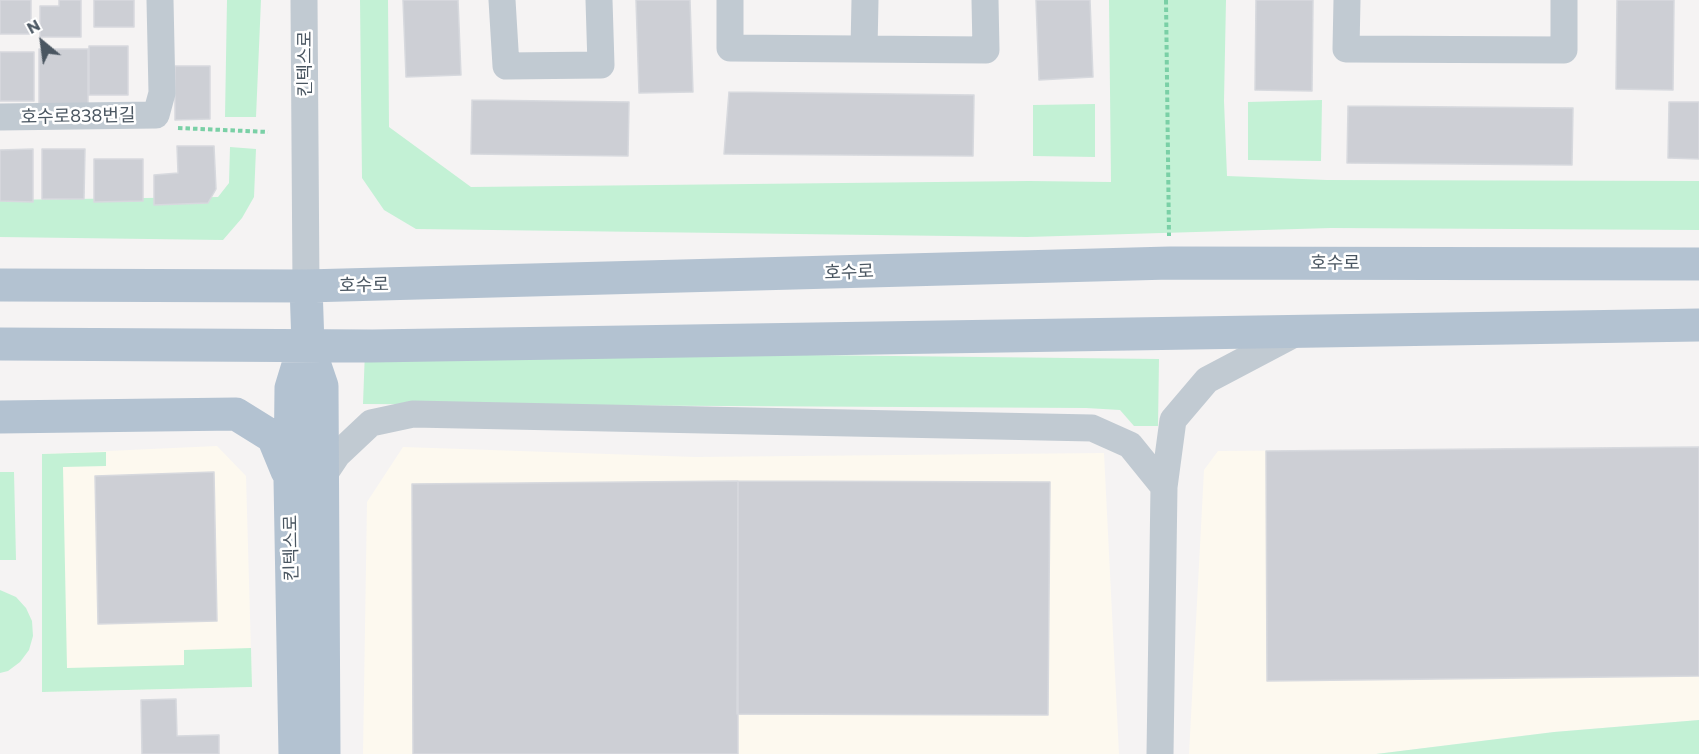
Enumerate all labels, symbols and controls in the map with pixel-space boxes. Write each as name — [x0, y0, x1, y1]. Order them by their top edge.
north arrow — [12, 12, 72, 72]
text: N — [23, 15, 43, 37]
street label: 킨텍스로 — [294, 31, 316, 97]
street label: 호수로838번길 — [20, 104, 136, 128]
street label: 호수로 — [1310, 252, 1360, 274]
street label: 호수로 — [824, 260, 874, 284]
street label: 호수로 — [339, 274, 389, 296]
street label: 킨텍스로 — [280, 515, 302, 581]

